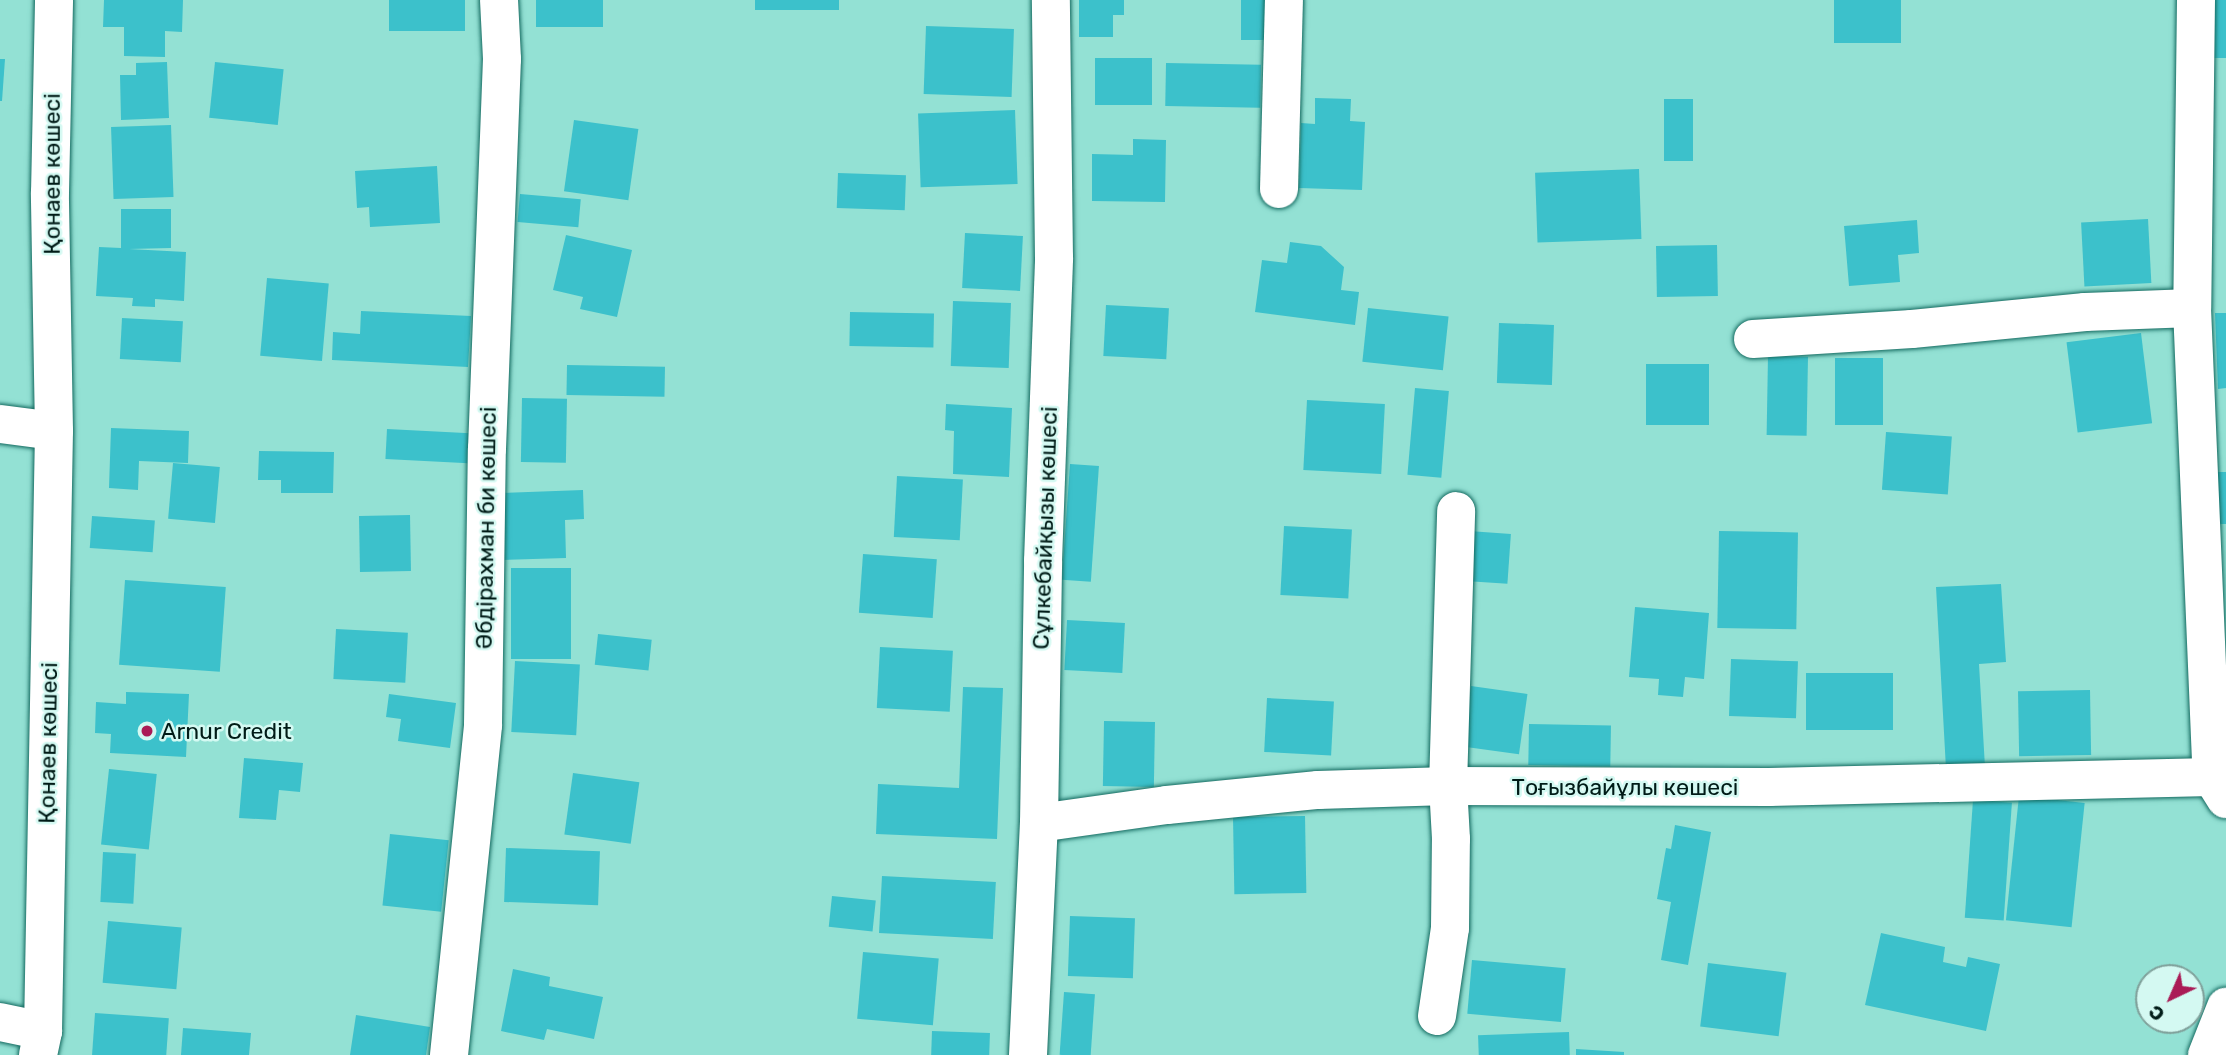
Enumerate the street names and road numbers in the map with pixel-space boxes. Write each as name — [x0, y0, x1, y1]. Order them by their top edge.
street label: Қонаев көшесі — [38, 93, 66, 255]
street label: Әбдірахман би көшесі — [470, 406, 502, 650]
street label: Сұлкебайқызы көшесі — [1027, 406, 1063, 650]
street label: Қонаев көшесі — [33, 662, 63, 824]
street label: Тоғызбайұлы көшесі — [1512, 773, 1738, 801]

